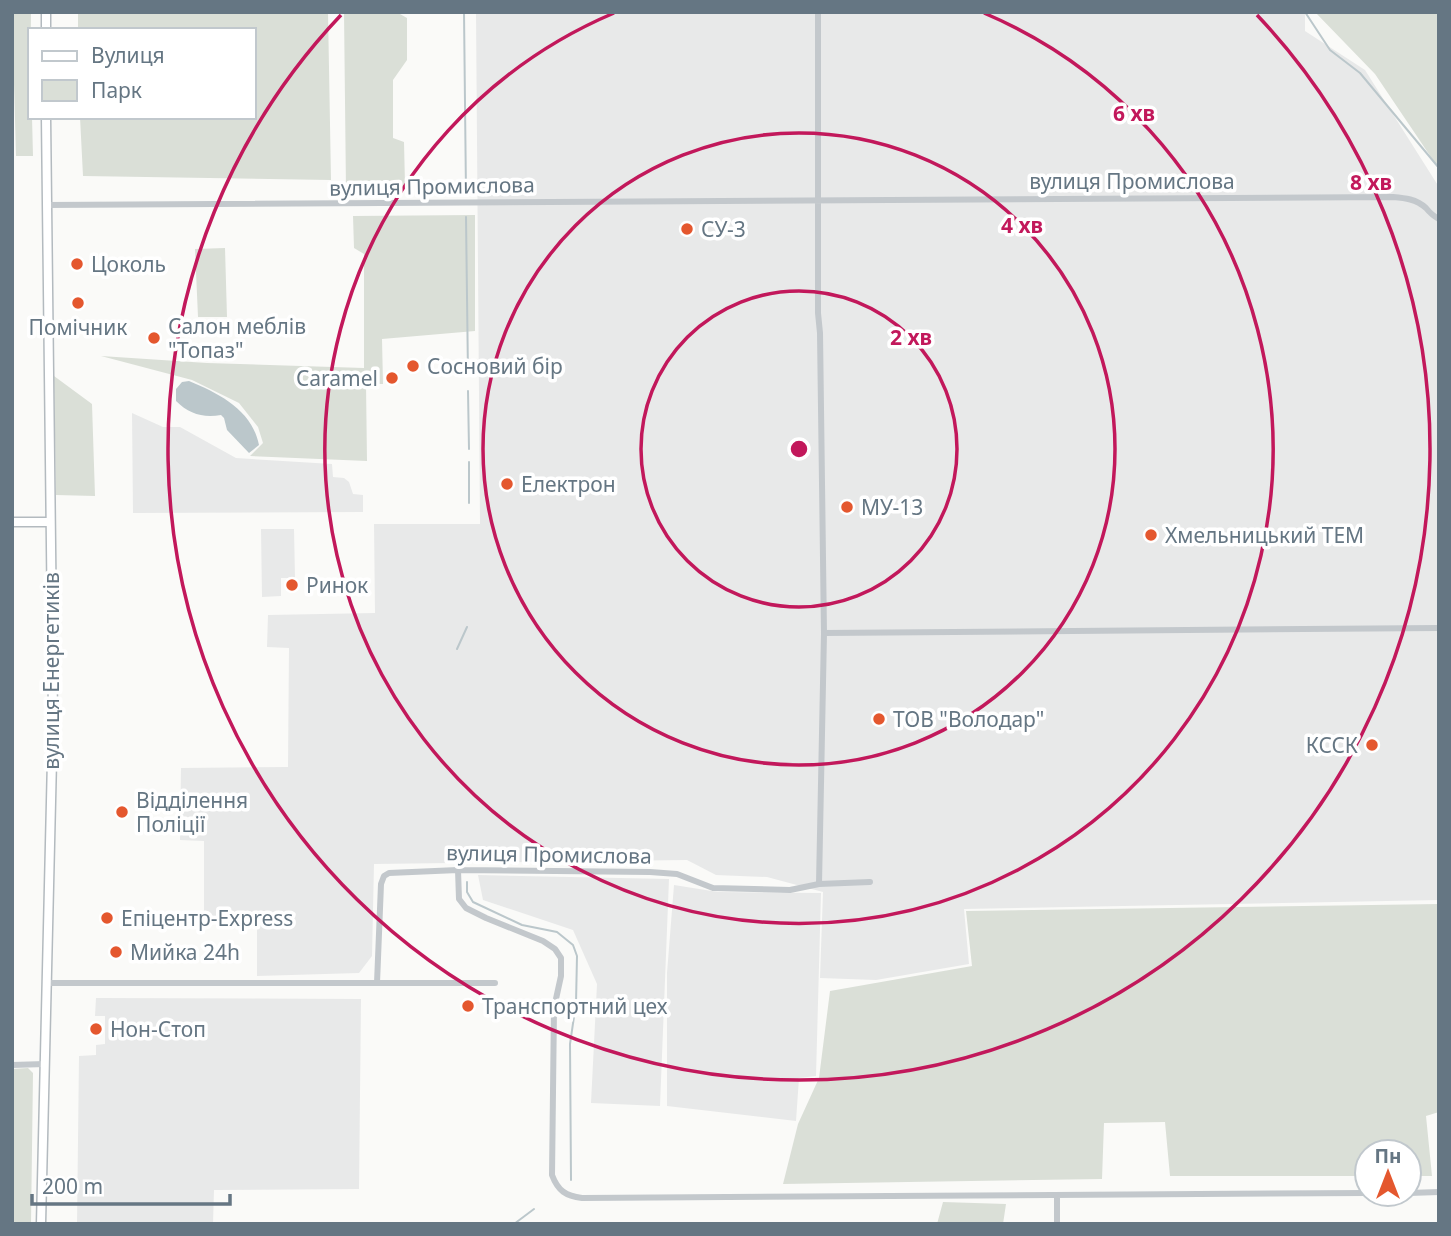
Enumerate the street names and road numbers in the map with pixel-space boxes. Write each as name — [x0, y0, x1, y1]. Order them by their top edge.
street label: вулиця Промислова — [1029, 167, 1235, 195]
street label: вулиця Промислова — [329, 170, 535, 202]
street label: вулиця Енергетиків — [37, 572, 65, 770]
street label: вулиця Промислова — [446, 838, 652, 870]

